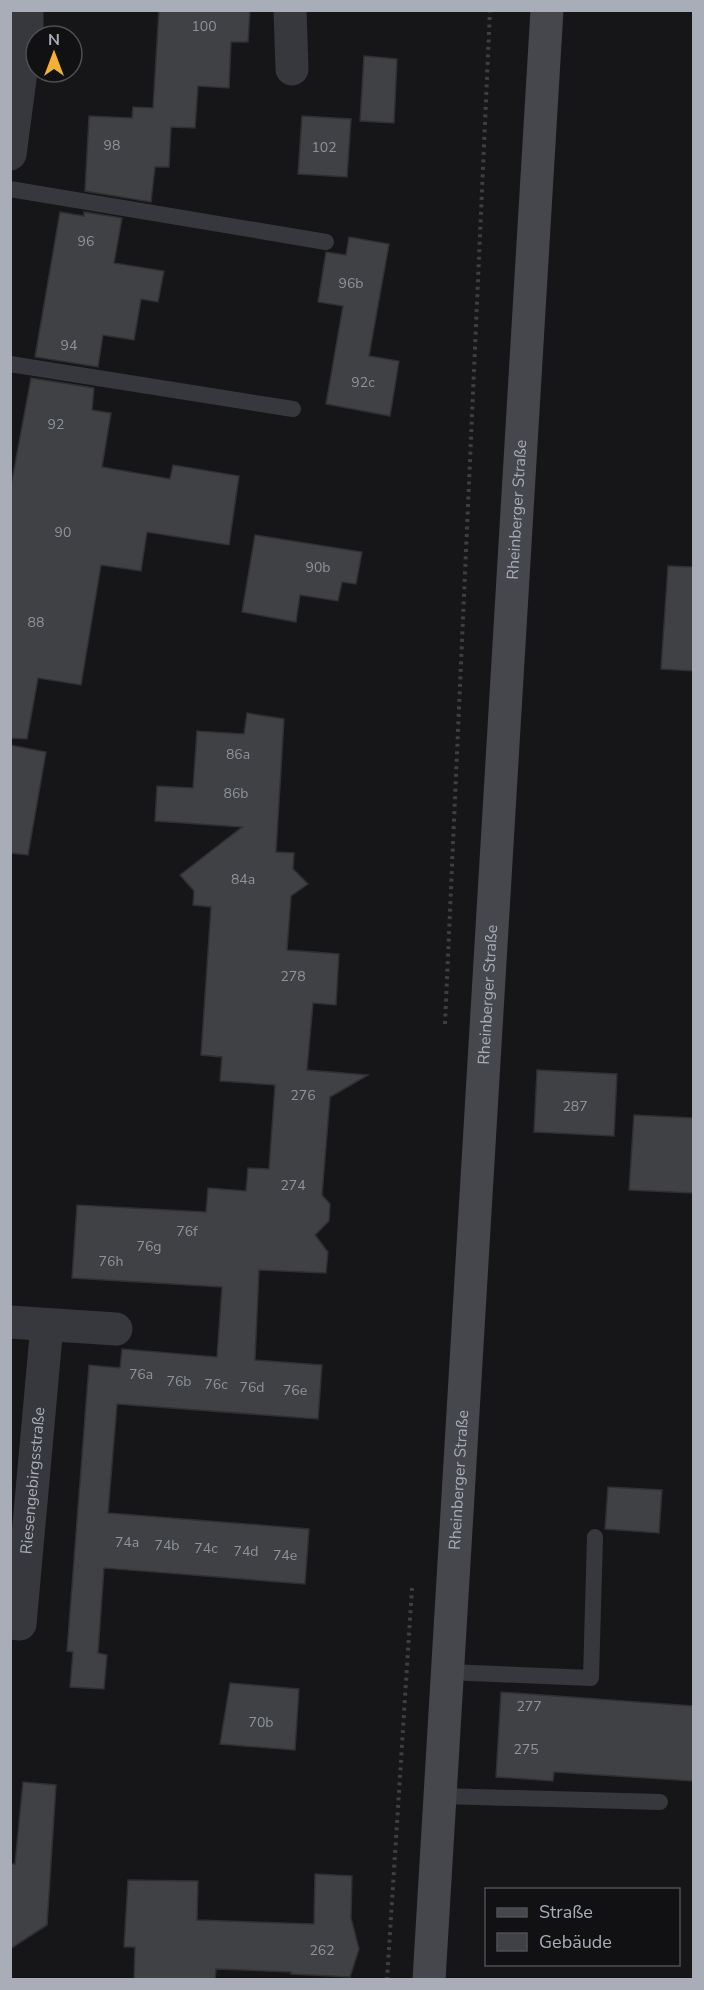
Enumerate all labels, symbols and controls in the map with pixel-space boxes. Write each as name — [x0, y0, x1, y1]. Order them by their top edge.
house number: 100 — [191, 17, 217, 36]
north arrow — [24, 24, 84, 84]
text: N — [48, 29, 60, 51]
house number: 98 — [104, 136, 120, 155]
house number: 102 — [311, 138, 337, 157]
house number: 96 — [78, 232, 94, 251]
house number: 96b — [339, 274, 363, 293]
house number: 94 — [61, 336, 77, 355]
house number: 92c — [351, 373, 375, 392]
house number: 92 — [48, 415, 64, 434]
street label: Rheinberger Straße — [502, 439, 532, 580]
house number: 90 — [55, 523, 71, 542]
house number: 90b — [306, 558, 330, 577]
house number: 88 — [28, 613, 44, 632]
house number: 86a — [226, 745, 250, 764]
house number: 86b — [224, 784, 248, 803]
house number: 84a — [231, 870, 255, 889]
street label: Rheinberger Straße — [473, 924, 503, 1065]
house number: 278 — [280, 967, 306, 986]
house number: 276 — [290, 1086, 316, 1105]
house number: 287 — [562, 1097, 588, 1116]
house number: 274 — [280, 1176, 306, 1195]
house number: 76f — [176, 1222, 198, 1241]
house number: 76g — [136, 1237, 162, 1256]
house number: 76h — [99, 1252, 123, 1271]
house number: 76a — [129, 1365, 153, 1384]
house number: 76b — [167, 1372, 191, 1391]
house number: 76c — [204, 1375, 228, 1394]
house number: 76d — [240, 1378, 264, 1397]
house number: 76e — [283, 1381, 307, 1400]
street label: Riesengebirgsstraße — [15, 1406, 51, 1555]
street label: Rheinberger Straße — [444, 1409, 474, 1551]
house number: 74a — [115, 1533, 139, 1552]
house number: 74b — [155, 1536, 179, 1555]
house number: 74c — [194, 1539, 218, 1558]
house number: 74d — [234, 1542, 258, 1561]
house number: 74e — [273, 1546, 297, 1565]
house number: 277 — [516, 1697, 542, 1716]
house number: 70b — [249, 1713, 273, 1732]
house number: 275 — [513, 1740, 539, 1759]
legend — [485, 1888, 680, 1966]
text: Straße — [539, 1900, 593, 1924]
text: Gebäude — [539, 1930, 612, 1954]
house number: 262 — [309, 1941, 335, 1960]

